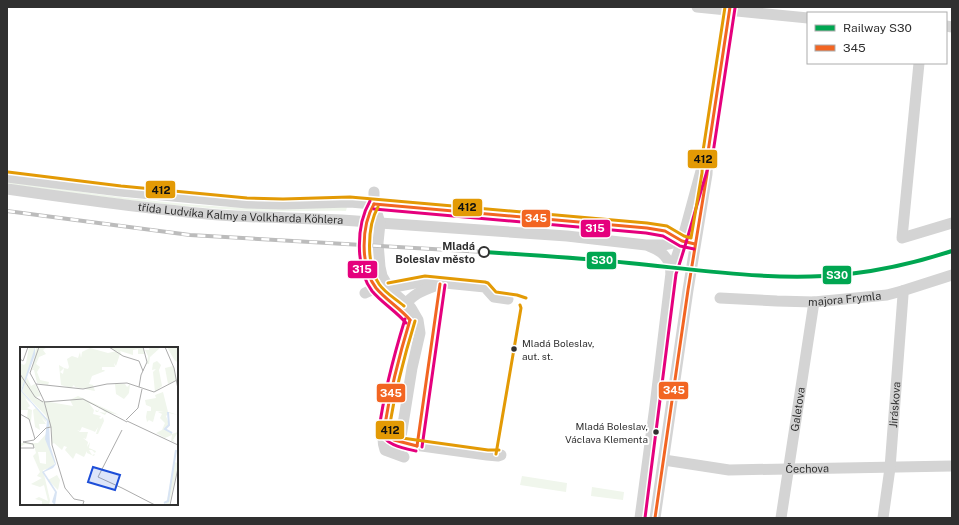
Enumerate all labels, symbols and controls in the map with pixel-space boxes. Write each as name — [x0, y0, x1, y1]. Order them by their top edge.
legend — [807, 12, 947, 64]
text: Railway S30 — [843, 21, 912, 35]
text: 345 — [843, 41, 866, 55]
line badge: 412 — [687, 149, 718, 169]
text: 412 — [694, 153, 712, 165]
line badge: 412 — [145, 180, 176, 199]
text: 412 — [152, 184, 170, 196]
line badge: 412 — [452, 198, 483, 217]
street label: třída Ludvíka Kalmy a Volkharda Köhlera — [137, 201, 344, 226]
text: 412 — [458, 201, 476, 213]
line badge: 345 — [521, 209, 551, 228]
text: 345 — [525, 212, 547, 224]
line badge: 315 — [580, 219, 611, 238]
text: 315 — [585, 222, 605, 234]
place label: Mladá Boleslav město — [395, 240, 475, 265]
marker: Mladá Boleslav město — [478, 246, 490, 258]
line badge: S30 — [586, 251, 617, 270]
text: S30 — [591, 254, 613, 266]
line badge: 315 — [347, 260, 378, 279]
text: 315 — [352, 263, 372, 275]
line badge: S30 — [822, 265, 852, 285]
text: S30 — [826, 269, 848, 281]
street label: majora Frymla — [808, 290, 882, 308]
place label: Mladá Boleslav, aut. st. — [522, 337, 594, 362]
marker: Mladá Boleslav, aut. st. — [509, 344, 519, 354]
inset map — [20, 347, 178, 505]
line badge: 345 — [658, 381, 689, 400]
street label: Jiráskova — [887, 381, 902, 428]
line badge: 345 — [376, 383, 406, 403]
text: 345 — [663, 384, 685, 396]
street label: Galetova — [788, 386, 807, 432]
text: 345 — [380, 387, 402, 399]
line badge: 412 — [375, 420, 405, 440]
place label: Mladá Boleslav, Václava Klementa — [565, 420, 648, 445]
text: 412 — [381, 424, 399, 436]
marker: Mladá Boleslav, Václava Klementa — [651, 427, 661, 437]
street label: Čechova — [785, 462, 829, 475]

